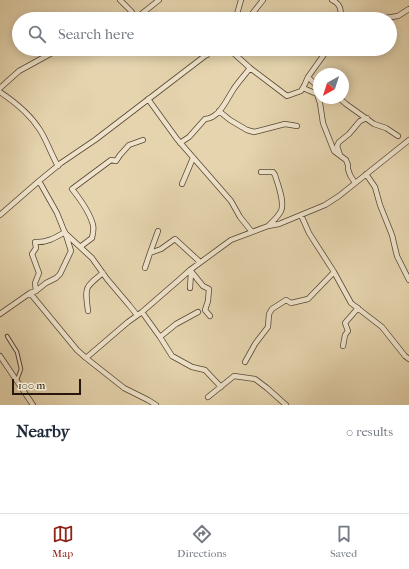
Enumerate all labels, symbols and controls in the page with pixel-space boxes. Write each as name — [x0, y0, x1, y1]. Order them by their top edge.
search box — [12, 12, 397, 56]
icon: search — [26, 23, 48, 45]
text: Search here — [58, 25, 134, 43]
north arrow — [313, 68, 349, 104]
scale bar — [12, 377, 81, 396]
text: 100 m — [18, 379, 46, 392]
text: Nearby — [16, 421, 70, 441]
text: 0 results — [346, 424, 393, 439]
tab: Map — [52, 523, 74, 560]
tab: Directions — [177, 523, 227, 560]
tab: Saved — [330, 523, 357, 560]

